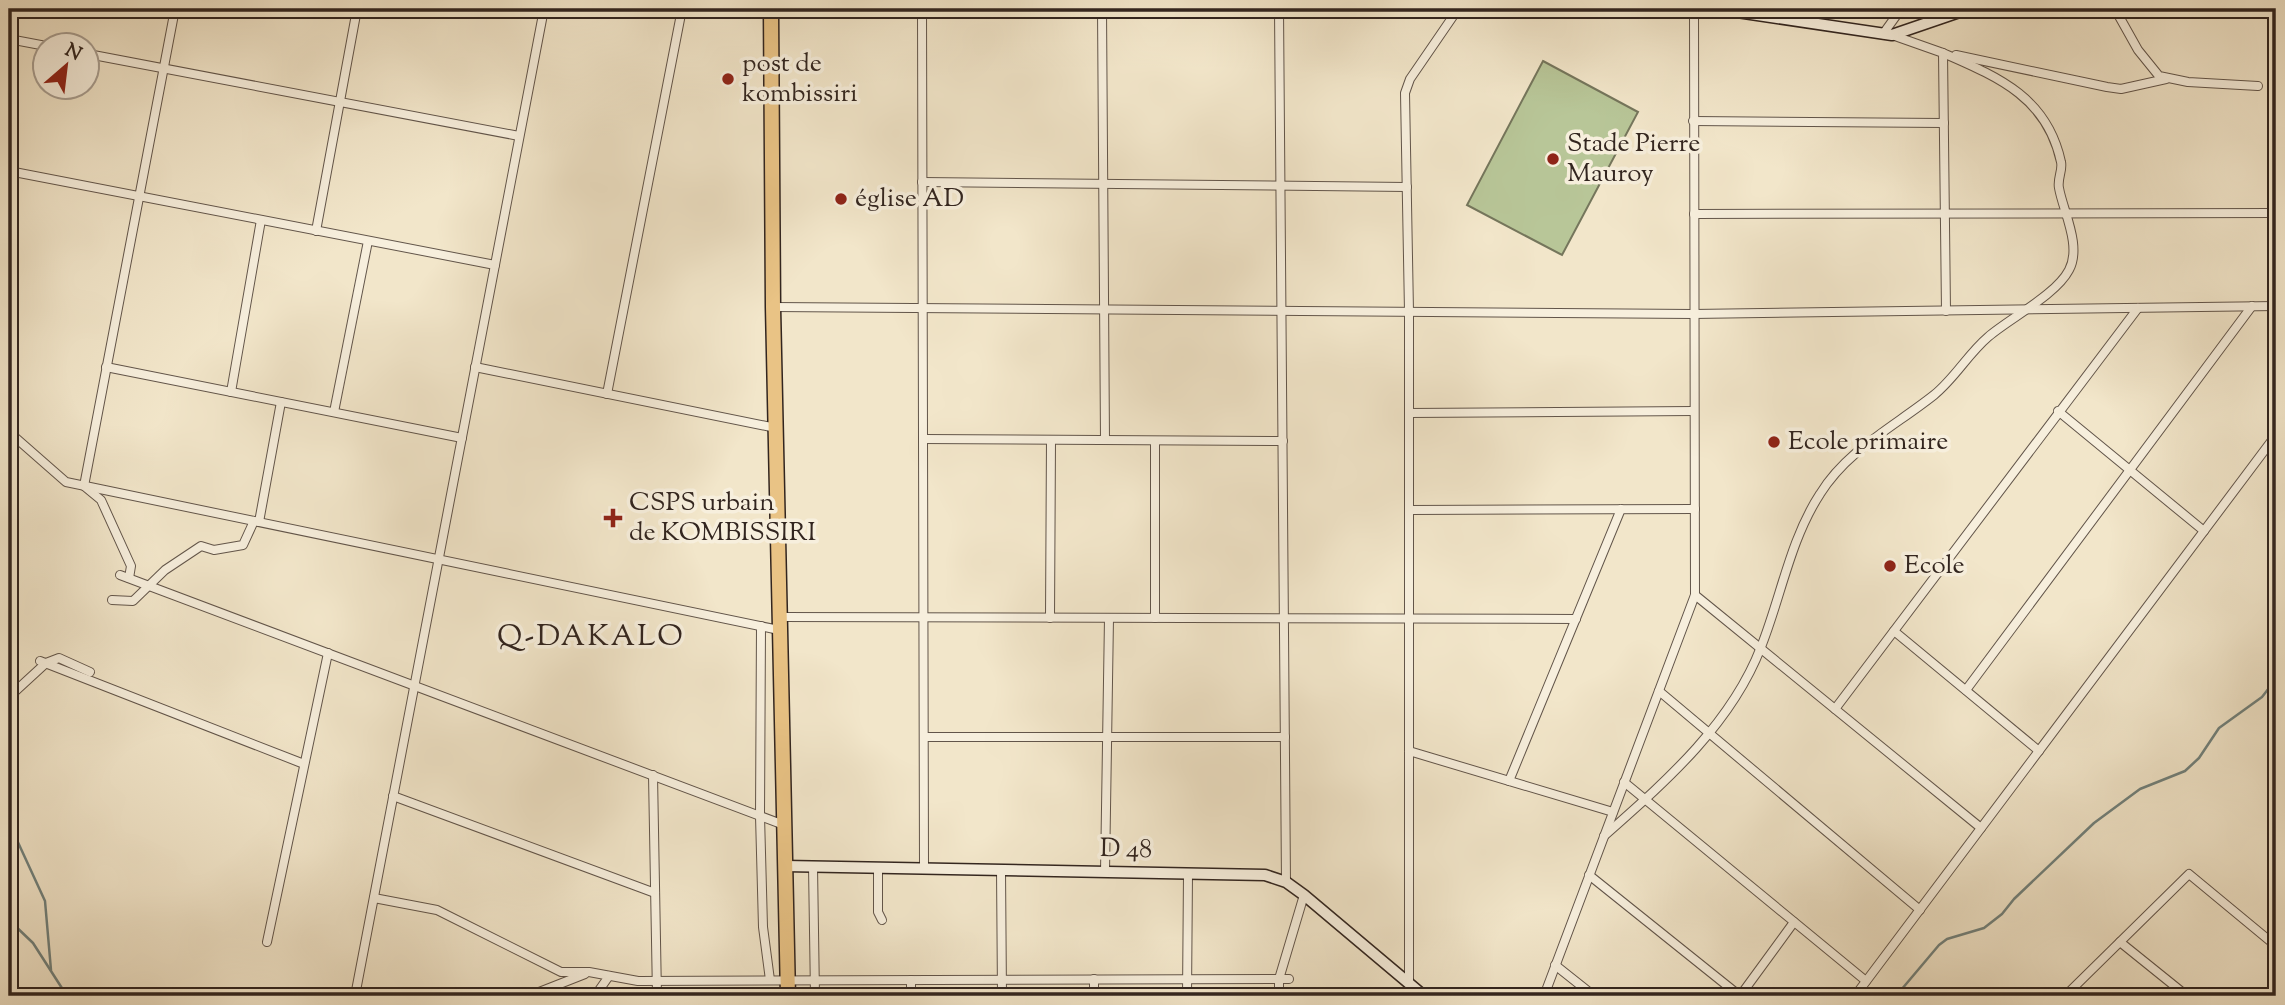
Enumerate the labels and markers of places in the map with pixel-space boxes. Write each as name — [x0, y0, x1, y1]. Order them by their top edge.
place label: post de kombissiri — [742, 46, 858, 113]
marker: post de kombissiri — [720, 71, 736, 87]
place label: Stade Pierre Mauroy — [1567, 126, 1700, 193]
marker: Stade Pierre Mauroy — [1545, 151, 1561, 167]
place label: église AD — [855, 181, 964, 218]
marker: église AD — [833, 191, 849, 207]
place label: Ecole primaire — [1788, 424, 1948, 461]
marker: Ecole primaire — [1766, 434, 1782, 450]
place label: CSPS urbain de KOMBISSIRI — [629, 485, 817, 552]
marker: CSPS urbain de KOMBISSIRI — [603, 508, 623, 528]
place label: Ecole — [1904, 548, 1965, 585]
marker: Ecole — [1882, 558, 1898, 574]

